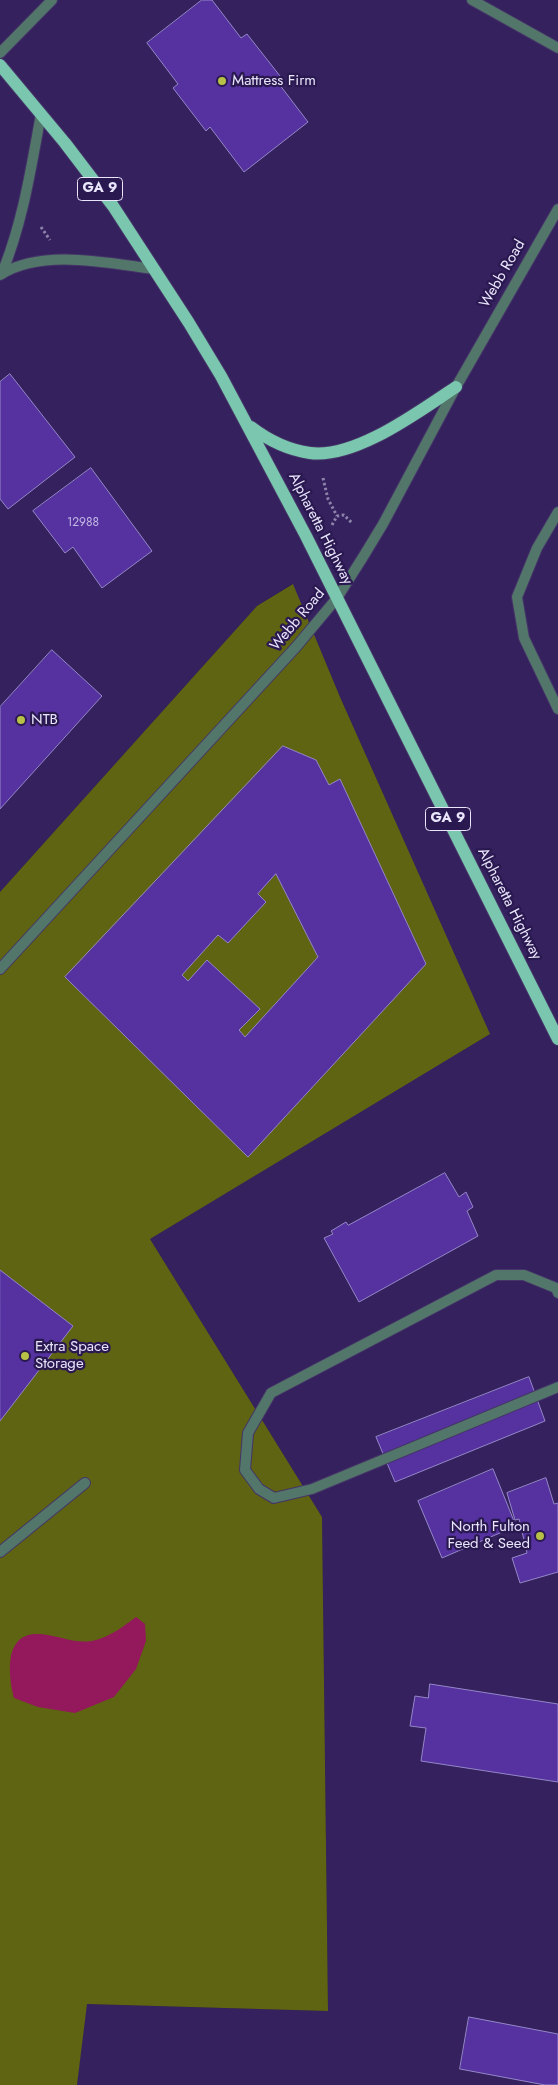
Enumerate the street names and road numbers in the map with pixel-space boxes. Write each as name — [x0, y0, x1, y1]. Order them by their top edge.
road number: GA 9 — [78, 178, 122, 200]
street label: Webb Road — [476, 237, 530, 311]
street label: Alpharetta Highway — [284, 470, 356, 588]
street label: Webb Road — [267, 585, 329, 655]
road number: GA 9 — [426, 808, 470, 831]
street label: Alpharetta Highway — [473, 845, 545, 963]

